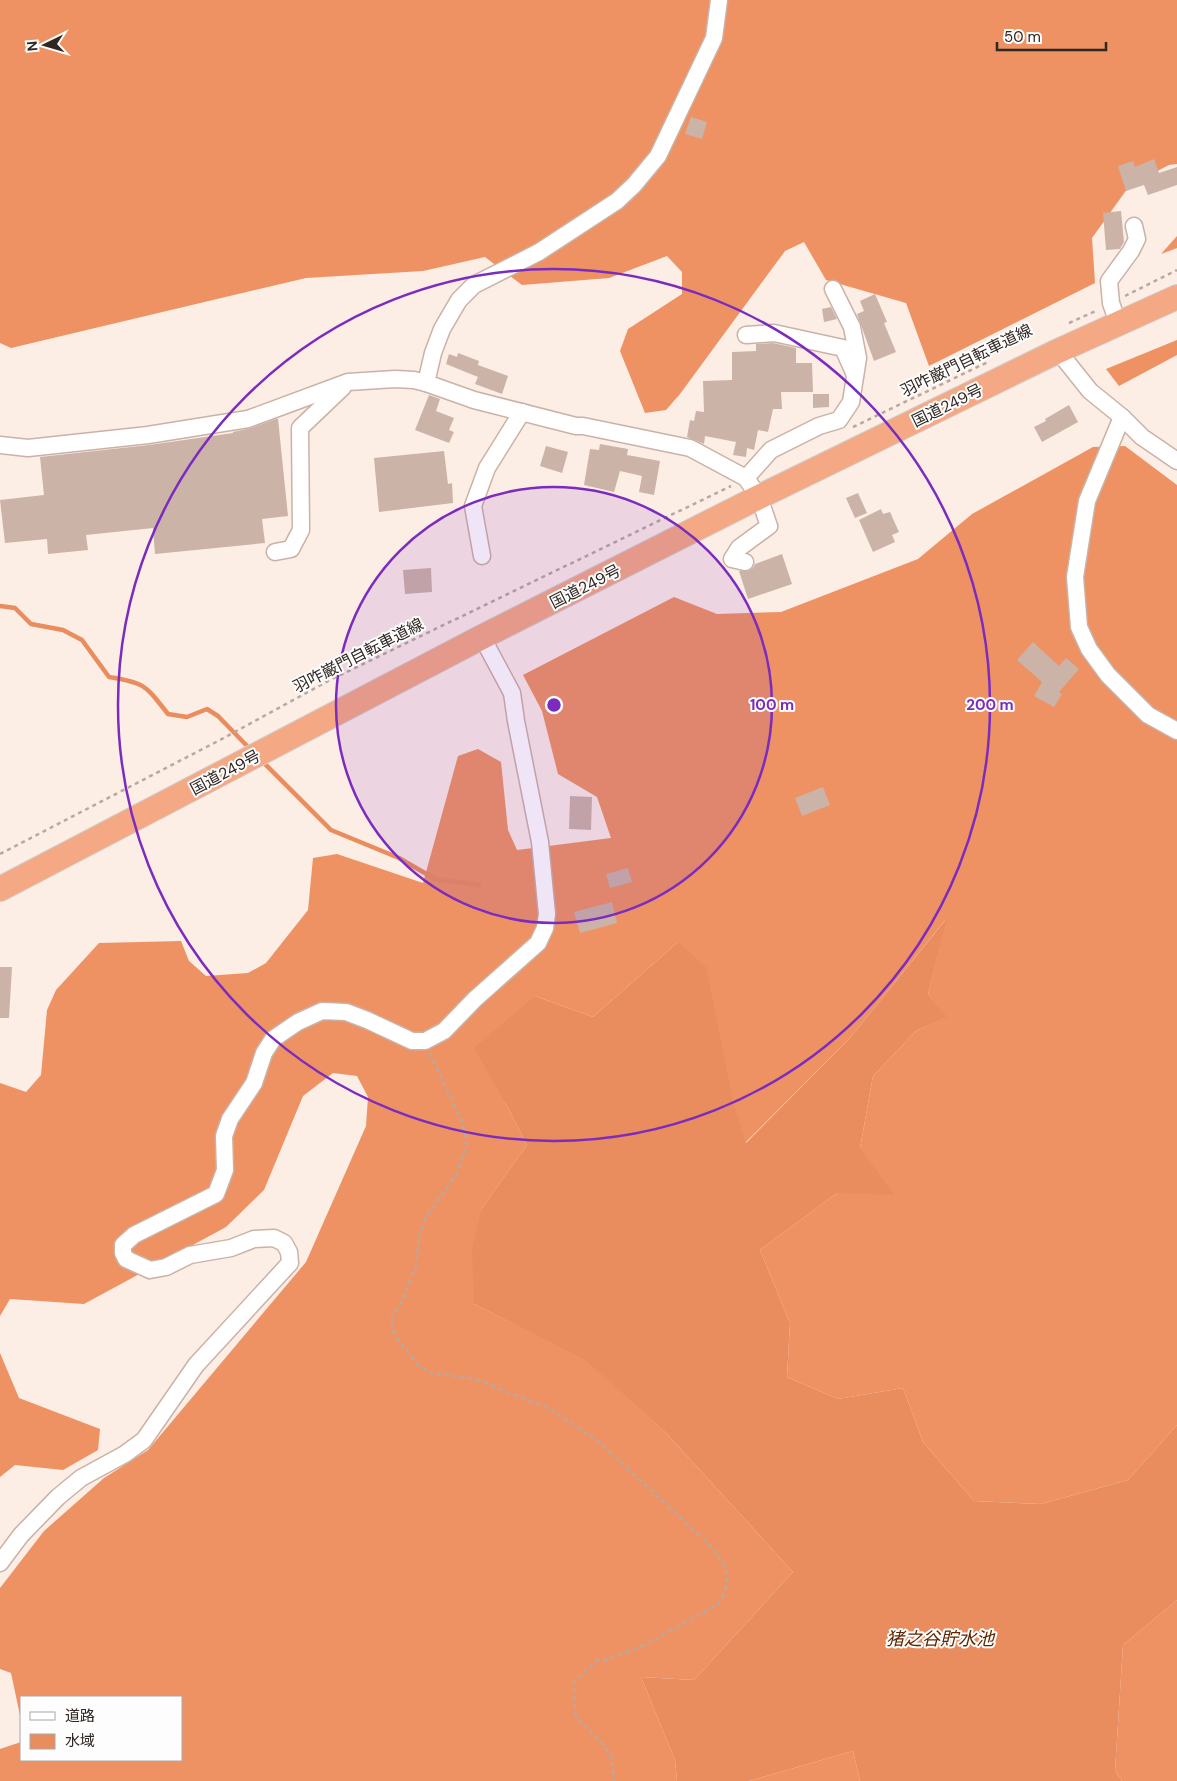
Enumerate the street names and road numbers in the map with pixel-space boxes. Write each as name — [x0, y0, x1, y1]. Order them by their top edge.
street label: 羽咋巌門自転車道線 — [897, 319, 1036, 401]
street label: 国道249号 — [908, 379, 986, 432]
street label: 国道249号 — [546, 560, 624, 613]
street label: 羽咋巌門自転車道線 — [289, 613, 427, 697]
street label: 国道249号 — [186, 745, 264, 800]

